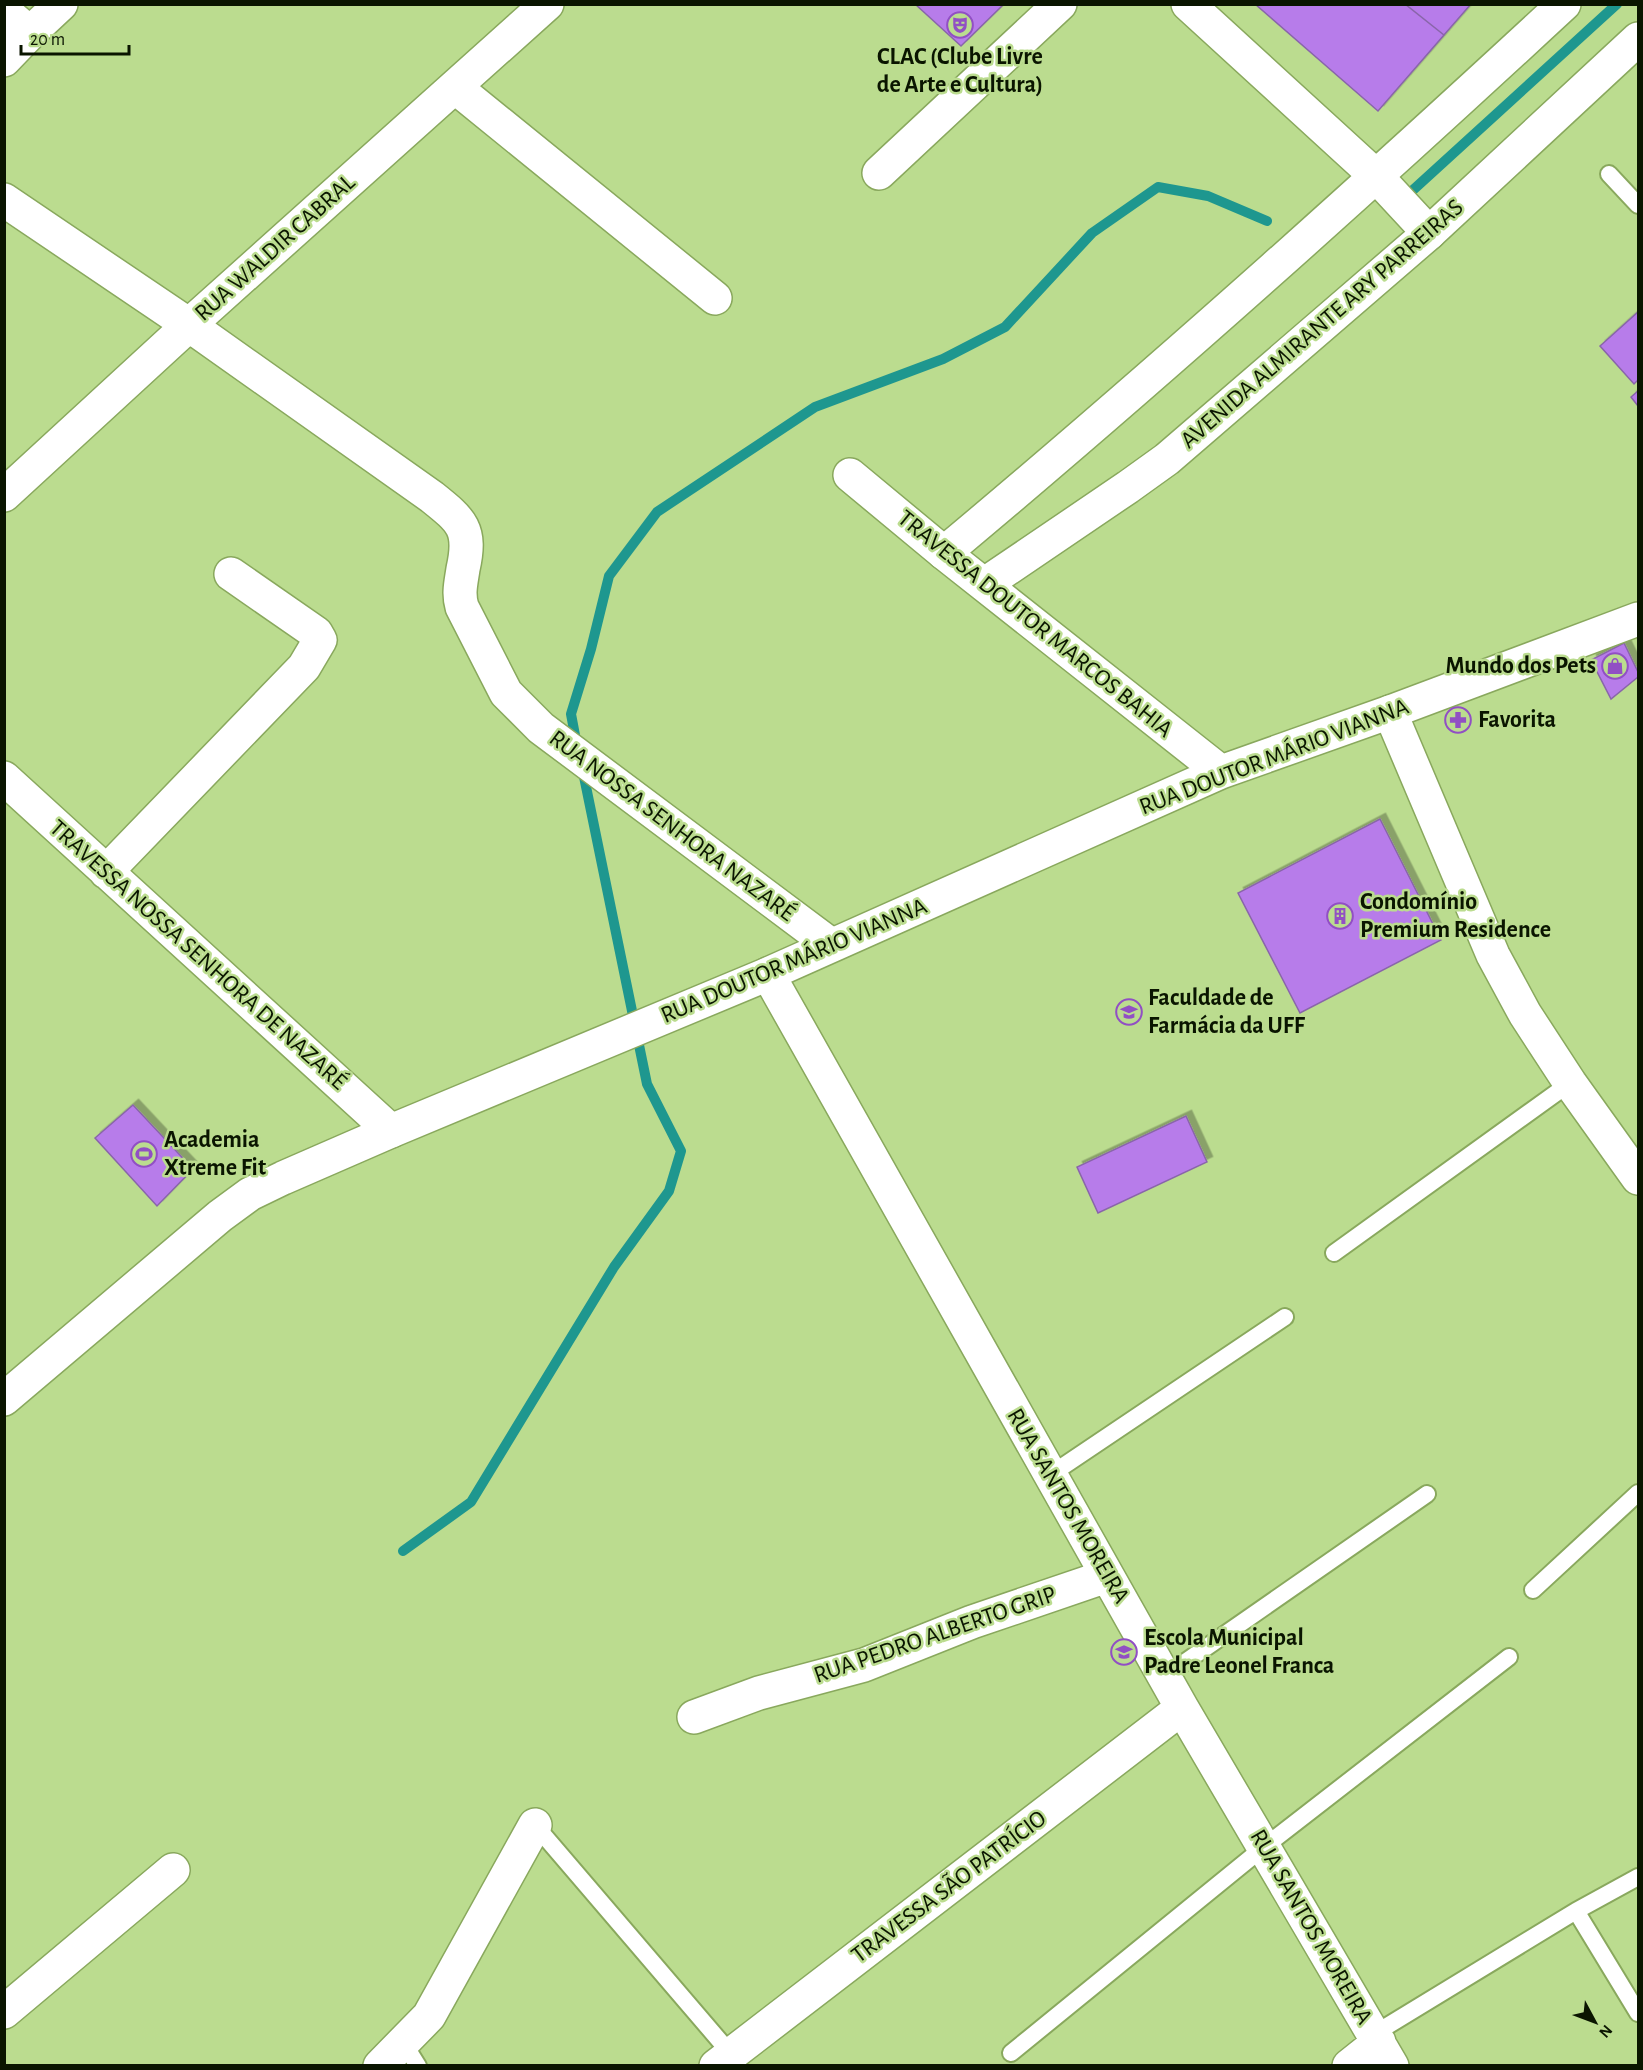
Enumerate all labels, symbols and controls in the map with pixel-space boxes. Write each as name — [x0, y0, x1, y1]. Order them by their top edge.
theatre icon: CLAC (Clube Livre de Arte e Cultura) — [945, 10, 975, 40]
scale bar — [21, 18, 129, 56]
text: 20 m — [30, 31, 65, 49]
place label: CLAC (Clube Livre de Arte e Cultura) — [877, 45, 1043, 97]
street label: RUA WALDIR CABRAL — [191, 170, 359, 326]
street label: AVENIDA ALMIRANTE ARY PARREIRAS — [1176, 195, 1468, 453]
street label: TRAVESSA DOUTOR MARCOS BAHIA — [893, 506, 1177, 742]
shop icon: Mundo dos Pets — [1600, 651, 1630, 681]
place label: Mundo dos Pets — [1446, 654, 1596, 678]
street label: RUA DOUTOR MÁRIO VIANNA — [1135, 693, 1412, 819]
pharmacy icon: Favorita — [1443, 705, 1473, 735]
place label: Favorita — [1478, 708, 1556, 732]
street label: RUA NOSSA SENHORA NAZARÉ — [545, 724, 801, 926]
street label: TRAVESSA NOSSA SENHORA DE NAZARÉ — [45, 814, 353, 1095]
place label: Condomínio Premium Residence — [1360, 890, 1551, 942]
street label: RUA DOUTOR MÁRIO VIANNA — [657, 892, 931, 1028]
building icon: Condomínio Premium Residence — [1325, 901, 1355, 931]
place label: Faculdade de Farmácia da UFF — [1148, 986, 1306, 1038]
school or university icon: Faculdade de Farmácia da UFF — [1114, 997, 1144, 1027]
place label: Academia Xtreme Fit — [164, 1128, 266, 1180]
sports icon: Academia Xtreme Fit — [129, 1139, 159, 1169]
street label: RUA SANTOS MOREIRA — [1002, 1404, 1134, 1608]
street label: RUA PEDRO ALBERTO GRIP — [811, 1582, 1059, 1688]
place label: Escola Municipal Padre Leonel Franca — [1144, 1626, 1334, 1678]
school or university icon: Escola Municipal Padre Leonel Franca — [1109, 1637, 1139, 1667]
street label: TRAVESSA SÃO PATRÍCIO — [846, 1805, 1051, 1968]
street label: RUA SANTOS MOREIRA — [1245, 1825, 1377, 2029]
north arrow — [1565, 1992, 1625, 2052]
text: N — [1596, 2022, 1615, 2041]

